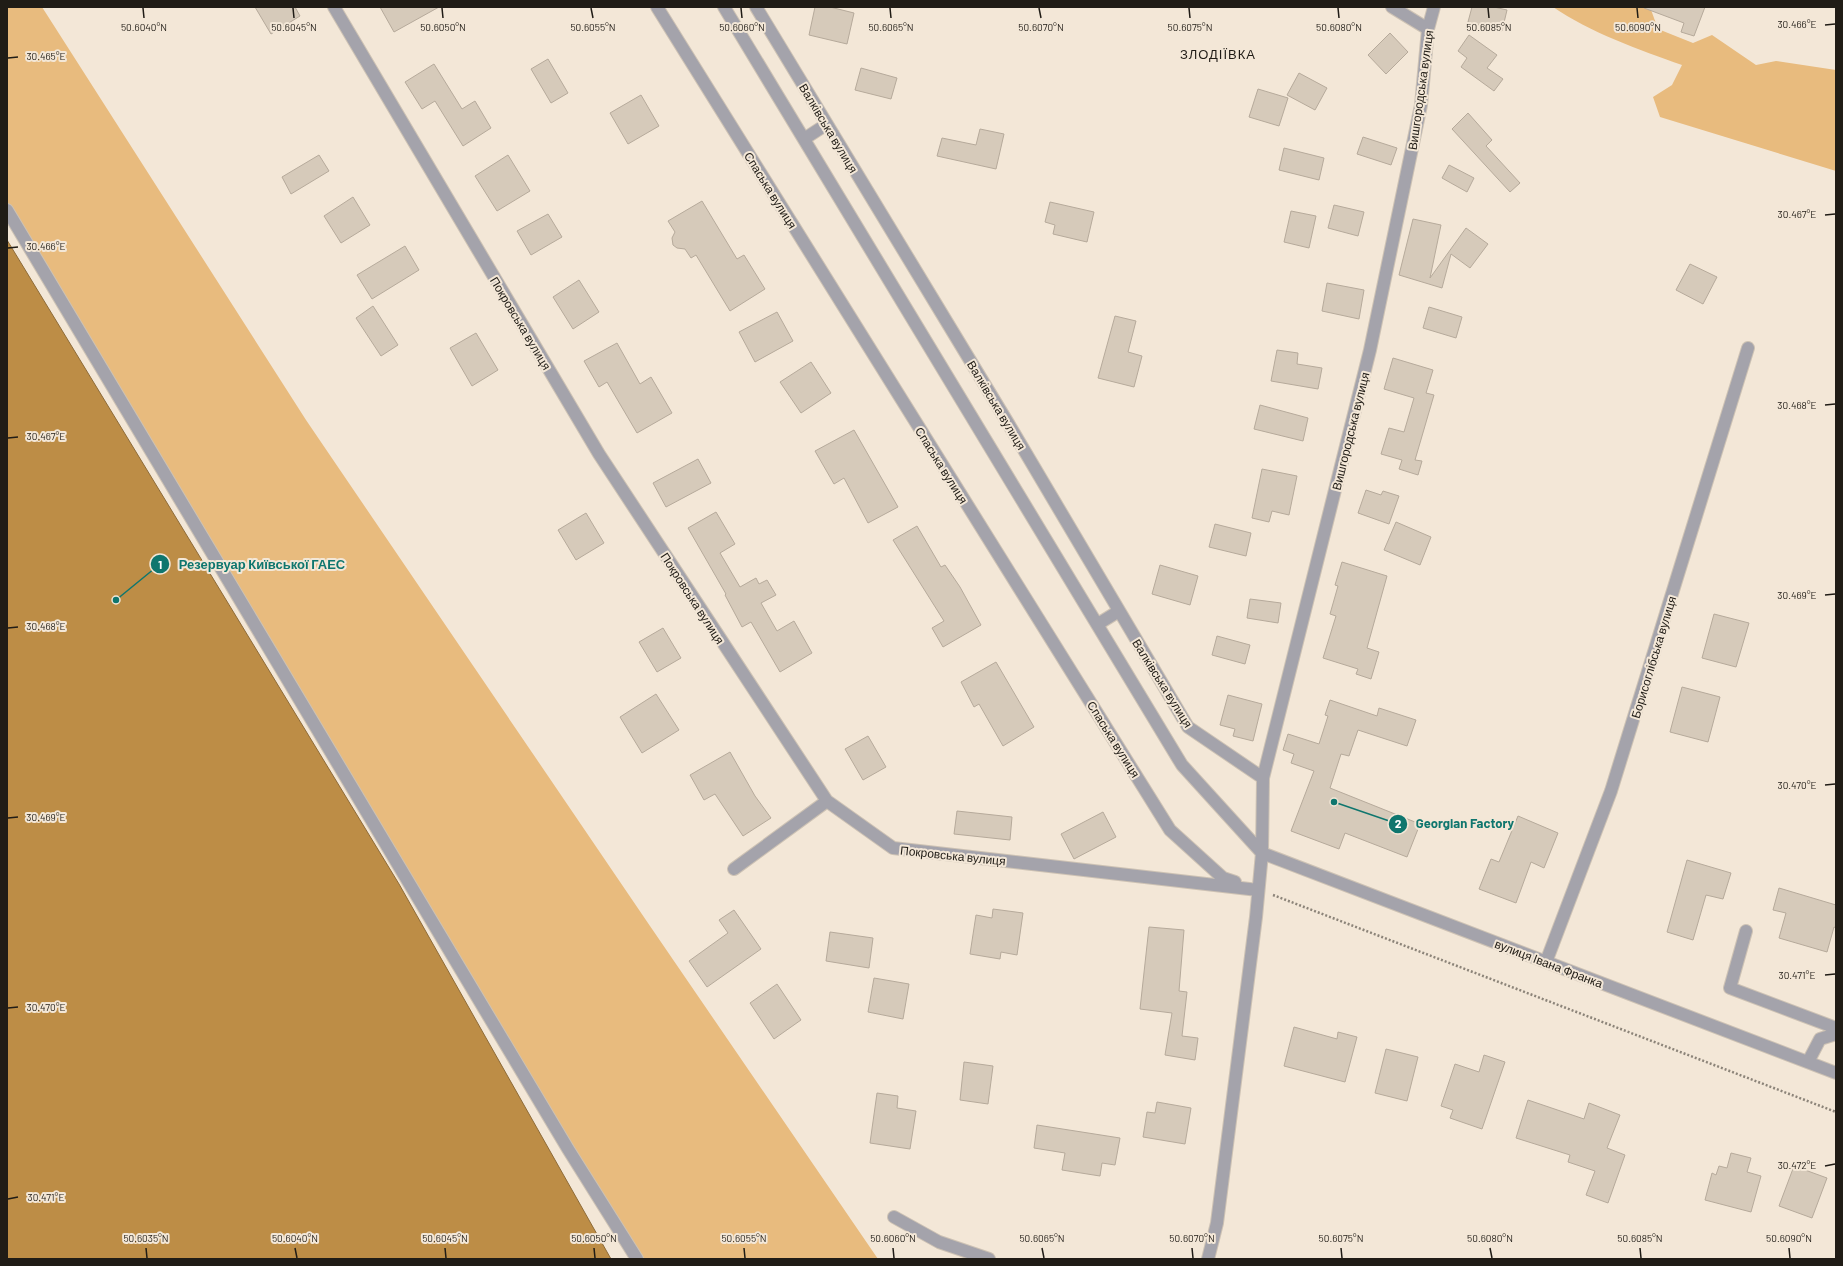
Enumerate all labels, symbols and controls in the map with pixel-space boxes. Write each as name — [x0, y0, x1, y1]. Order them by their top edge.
text: 30.466°E — [1777, 18, 1817, 30]
text: 50.6040°N — [121, 21, 167, 33]
text: 50.6045°N — [271, 21, 317, 33]
text: 50.6050°N — [420, 21, 466, 33]
text: 50.6055°N — [570, 21, 616, 33]
text: 50.6060°N — [719, 21, 765, 33]
text: 50.6065°N — [868, 21, 914, 33]
text: 50.6070°N — [1018, 21, 1064, 33]
text: 50.6075°N — [1168, 21, 1212, 33]
text: 50.6080°N — [1316, 21, 1362, 33]
text: 50.6085°N — [1466, 21, 1512, 33]
text: 50.6090°N — [1615, 21, 1661, 33]
street label: Вишгородська вулиця — [1405, 29, 1436, 151]
district label: ЗЛОДІЇВКА — [1180, 46, 1256, 62]
text: 30.465°E — [26, 50, 66, 62]
street label: Валківська вулиця — [796, 81, 861, 176]
street label: Спаська вулиця — [741, 149, 800, 231]
text: 30.467°E — [1778, 208, 1816, 220]
text: 30.466°E — [26, 240, 66, 252]
street label: Покровська вулиця — [487, 274, 554, 373]
street label: Валківська вулиця — [964, 358, 1029, 453]
street label: Вишгородська вулиця — [1329, 371, 1372, 492]
text: 30.468°E — [1777, 399, 1817, 411]
street label: Спаська вулиця — [912, 424, 971, 506]
text: 30.467°E — [27, 430, 65, 442]
street label: Покровська вулиця — [657, 550, 728, 647]
callout: Резервуар Київської ГАЕС — [150, 552, 353, 577]
text: Резервуар Київської ГАЕС — [179, 556, 346, 572]
text: 1 — [158, 557, 162, 571]
text: 30.469°E — [1777, 589, 1817, 601]
street label: Борисоглібська вулиця — [1628, 594, 1679, 720]
text: 30.468°E — [26, 620, 66, 632]
street label: Валківська вулиця — [1129, 636, 1196, 730]
street label: Спаська вулиця — [1084, 698, 1143, 780]
text: 30.470°E — [1777, 779, 1817, 791]
text: 30.469°E — [26, 811, 66, 823]
callout: Georgian Factory — [1388, 811, 1522, 836]
text: Georgian Factory — [1416, 815, 1515, 831]
text: 2 — [1395, 816, 1402, 830]
street label: Покровська вулиця — [900, 843, 1006, 868]
street label: вулиця Івана Франка — [1493, 936, 1605, 991]
text: 30.471°E — [1779, 969, 1815, 981]
text: 30.470°E — [26, 1001, 66, 1013]
text: 30.472°E — [1778, 1159, 1816, 1171]
text: 30.471°E — [28, 1191, 64, 1203]
text: 50.6035°N — [123, 1232, 169, 1244]
text: 50.6040°N — [272, 1232, 318, 1244]
text: 50.6045°N — [422, 1232, 468, 1244]
text: 50.6050°N — [571, 1232, 617, 1244]
text: 50.6055°N — [721, 1232, 767, 1244]
text: 50.6060°N — [870, 1232, 916, 1244]
text: 50.6065°N — [1019, 1232, 1065, 1244]
text: 50.6070°N — [1169, 1232, 1215, 1244]
text: 50.6075°N — [1319, 1232, 1363, 1244]
text: 50.6080°N — [1467, 1232, 1513, 1244]
text: 50.6085°N — [1617, 1232, 1663, 1244]
text: 50.6090°N — [1766, 1232, 1812, 1244]

